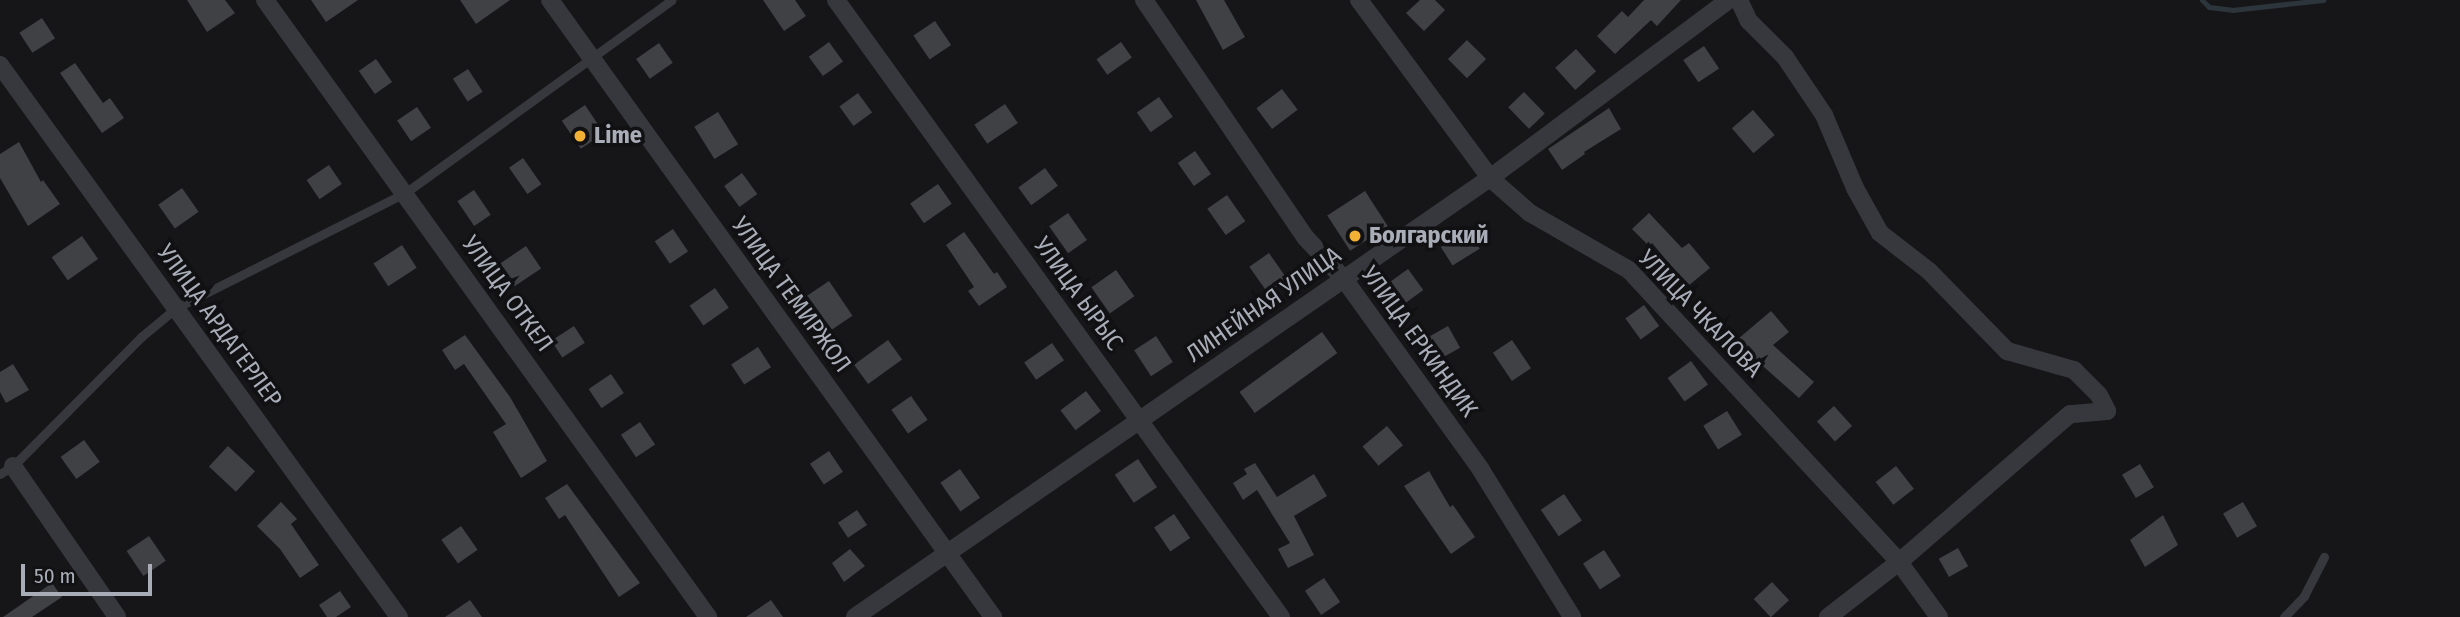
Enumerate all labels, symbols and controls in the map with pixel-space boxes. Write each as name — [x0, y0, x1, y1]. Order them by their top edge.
place label: Lime — [594, 122, 642, 150]
marker: Lime — [572, 128, 588, 144]
street label: УЛИЦА ТЕМИРЖОЛ — [725, 212, 857, 378]
place label: Болгарский — [1369, 222, 1489, 250]
marker: Болгарский — [1347, 228, 1363, 244]
street label: УЛИЦА ОТКЕЛ — [455, 230, 559, 358]
street label: УЛИЦА ЫРЫС — [1027, 232, 1129, 356]
street label: УЛИЦА АРДАГЕРЛЕР — [150, 239, 288, 413]
street label: ЛИНЕЙНАЯ УЛИЦА — [1181, 241, 1347, 369]
street label: УЛИЦА ЧКАЛОВА — [1632, 244, 1768, 384]
street label: УЛИЦА ЕРКИНДИК — [1355, 261, 1483, 423]
scale bar — [24, 550, 156, 594]
text: 50 m — [34, 563, 76, 589]

